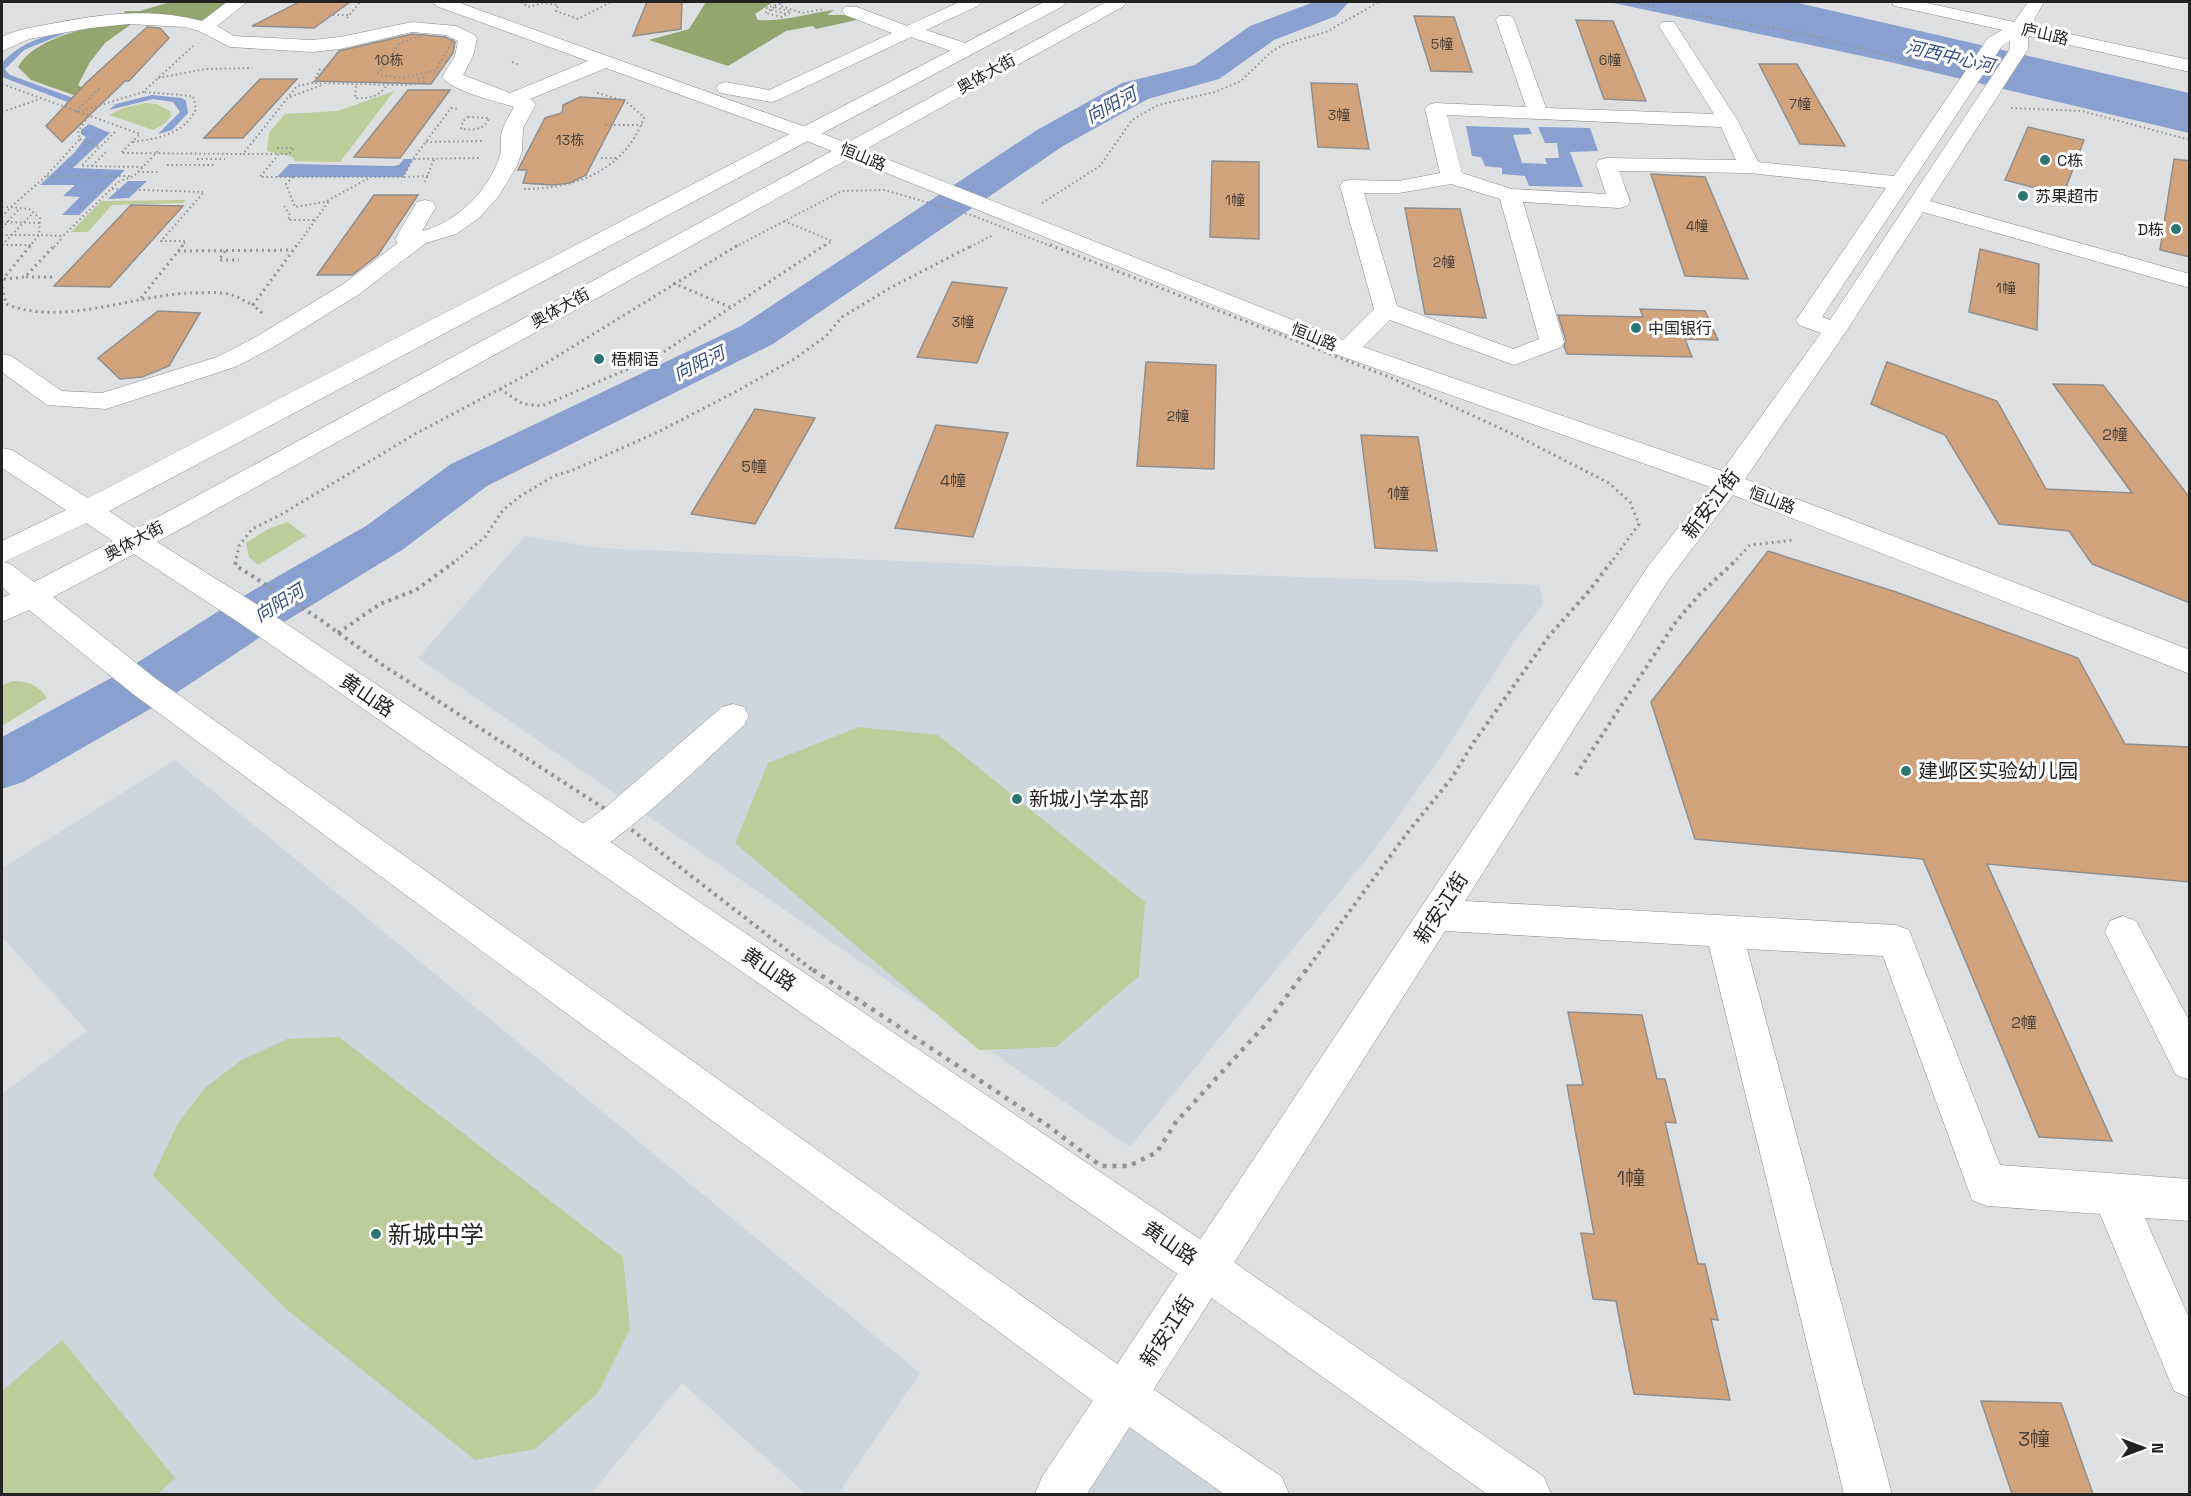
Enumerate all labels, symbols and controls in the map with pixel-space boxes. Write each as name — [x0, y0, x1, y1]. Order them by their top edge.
street label: 庐山路 — [2019, 18, 2071, 50]
house number: 5幢 — [1431, 35, 1453, 53]
water label: 河西中心河 — [1904, 35, 1999, 78]
street label: 奥体大街 — [953, 49, 1019, 99]
house number: 10栋 — [375, 51, 403, 69]
house number: 6幢 — [1599, 51, 1621, 69]
water label: 向阳河 — [1082, 81, 1143, 128]
house number: 7幢 — [1789, 95, 1811, 113]
house number: 3幢 — [1328, 106, 1350, 124]
house number: 13栋 — [556, 131, 584, 149]
street label: 恒山路 — [837, 138, 889, 176]
place label: C栋 — [2057, 150, 2083, 171]
marker: C栋 — [2038, 153, 2052, 167]
place label: 苏果超市 — [2035, 186, 2099, 207]
marker: 苏果超市 — [2016, 189, 2030, 203]
house number: 1幢 — [1225, 191, 1245, 209]
house number: 4幢 — [1686, 217, 1708, 235]
place label: D栋 — [2137, 219, 2164, 240]
marker: D栋 — [2169, 222, 2183, 236]
house number: 2幢 — [1433, 253, 1455, 271]
house number: 1幢 — [1996, 279, 2016, 297]
street label: 奥体大街 — [527, 283, 593, 333]
house number: 3幢 — [952, 313, 974, 331]
street label: 恒山路 — [1288, 318, 1340, 356]
place label: 中国银行 — [1648, 318, 1712, 339]
marker: 中国银行 — [1629, 321, 1643, 335]
water label: 向阳河 — [670, 340, 731, 385]
place label: 梧桐语 — [611, 349, 659, 370]
marker: 梧桐语 — [592, 352, 606, 366]
house number: 2幢 — [1167, 407, 1189, 425]
house number: 2幢 — [2102, 424, 2128, 445]
house number: 5幢 — [741, 456, 767, 477]
street label: 新安江街 — [1677, 464, 1745, 544]
house number: 4幢 — [940, 470, 966, 491]
street label: 恒山路 — [1746, 482, 1798, 518]
house number: 1幢 — [1387, 483, 1409, 504]
street label: 奥体大街 — [101, 517, 167, 565]
water label: 向阳河 — [250, 577, 311, 627]
street label: 黄山路 — [335, 667, 399, 723]
place label: 建邺区实验幼儿园 — [1918, 758, 2078, 784]
marker: 建邺区实验幼儿园 — [1899, 764, 1913, 778]
place label: 新城小学本部 — [1029, 786, 1149, 812]
marker: 新城小学本部 — [1010, 792, 1024, 806]
street label: 新安江街 — [1408, 867, 1474, 949]
street label: 黄山路 — [737, 941, 801, 997]
house number: 2幢 — [2011, 1012, 2037, 1033]
house number: 1幢 — [1617, 1165, 1645, 1191]
street label: 黄山路 — [1138, 1215, 1202, 1271]
place label: 新城中学 — [388, 1219, 484, 1250]
marker: 新城中学 — [369, 1227, 383, 1241]
street label: 新安江街 — [1134, 1290, 1200, 1372]
north arrow — [2113, 1418, 2173, 1478]
house number: 3幢 — [2018, 1426, 2050, 1452]
text: N — [2147, 1443, 2168, 1453]

